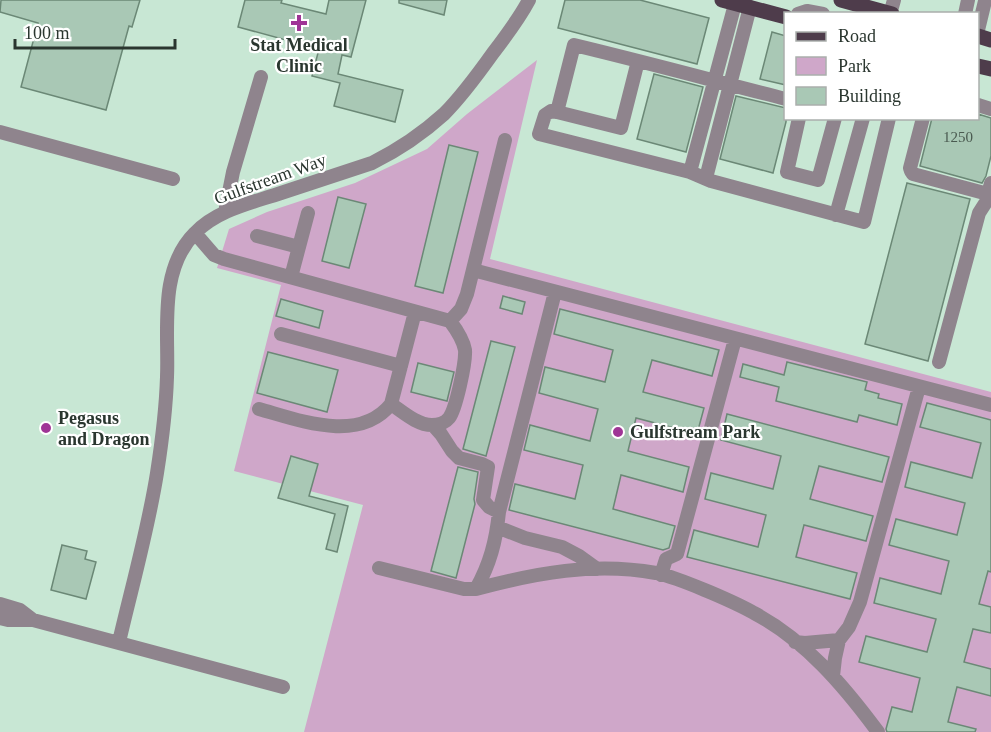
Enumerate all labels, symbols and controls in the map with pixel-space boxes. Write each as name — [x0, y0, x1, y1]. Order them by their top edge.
scale bar — [15, 12, 176, 50]
legend — [784, 12, 979, 120]
marker: Stat Medical Clinic — [290, 14, 308, 32]
text: 100 m — [24, 23, 70, 43]
text: Road — [838, 26, 876, 46]
place label: Stat Medical Clinic — [250, 35, 348, 76]
text: Park — [838, 56, 871, 76]
text: Building — [838, 86, 901, 106]
house number: 1250 — [943, 129, 973, 145]
street label: Gulfstream Way — [211, 149, 329, 209]
place label: Pegasus and Dragon — [58, 408, 150, 449]
marker: Pegasus and Dragon — [39, 421, 53, 435]
place label: Gulfstream Park — [630, 422, 760, 442]
marker: Gulfstream Park — [611, 425, 625, 439]

